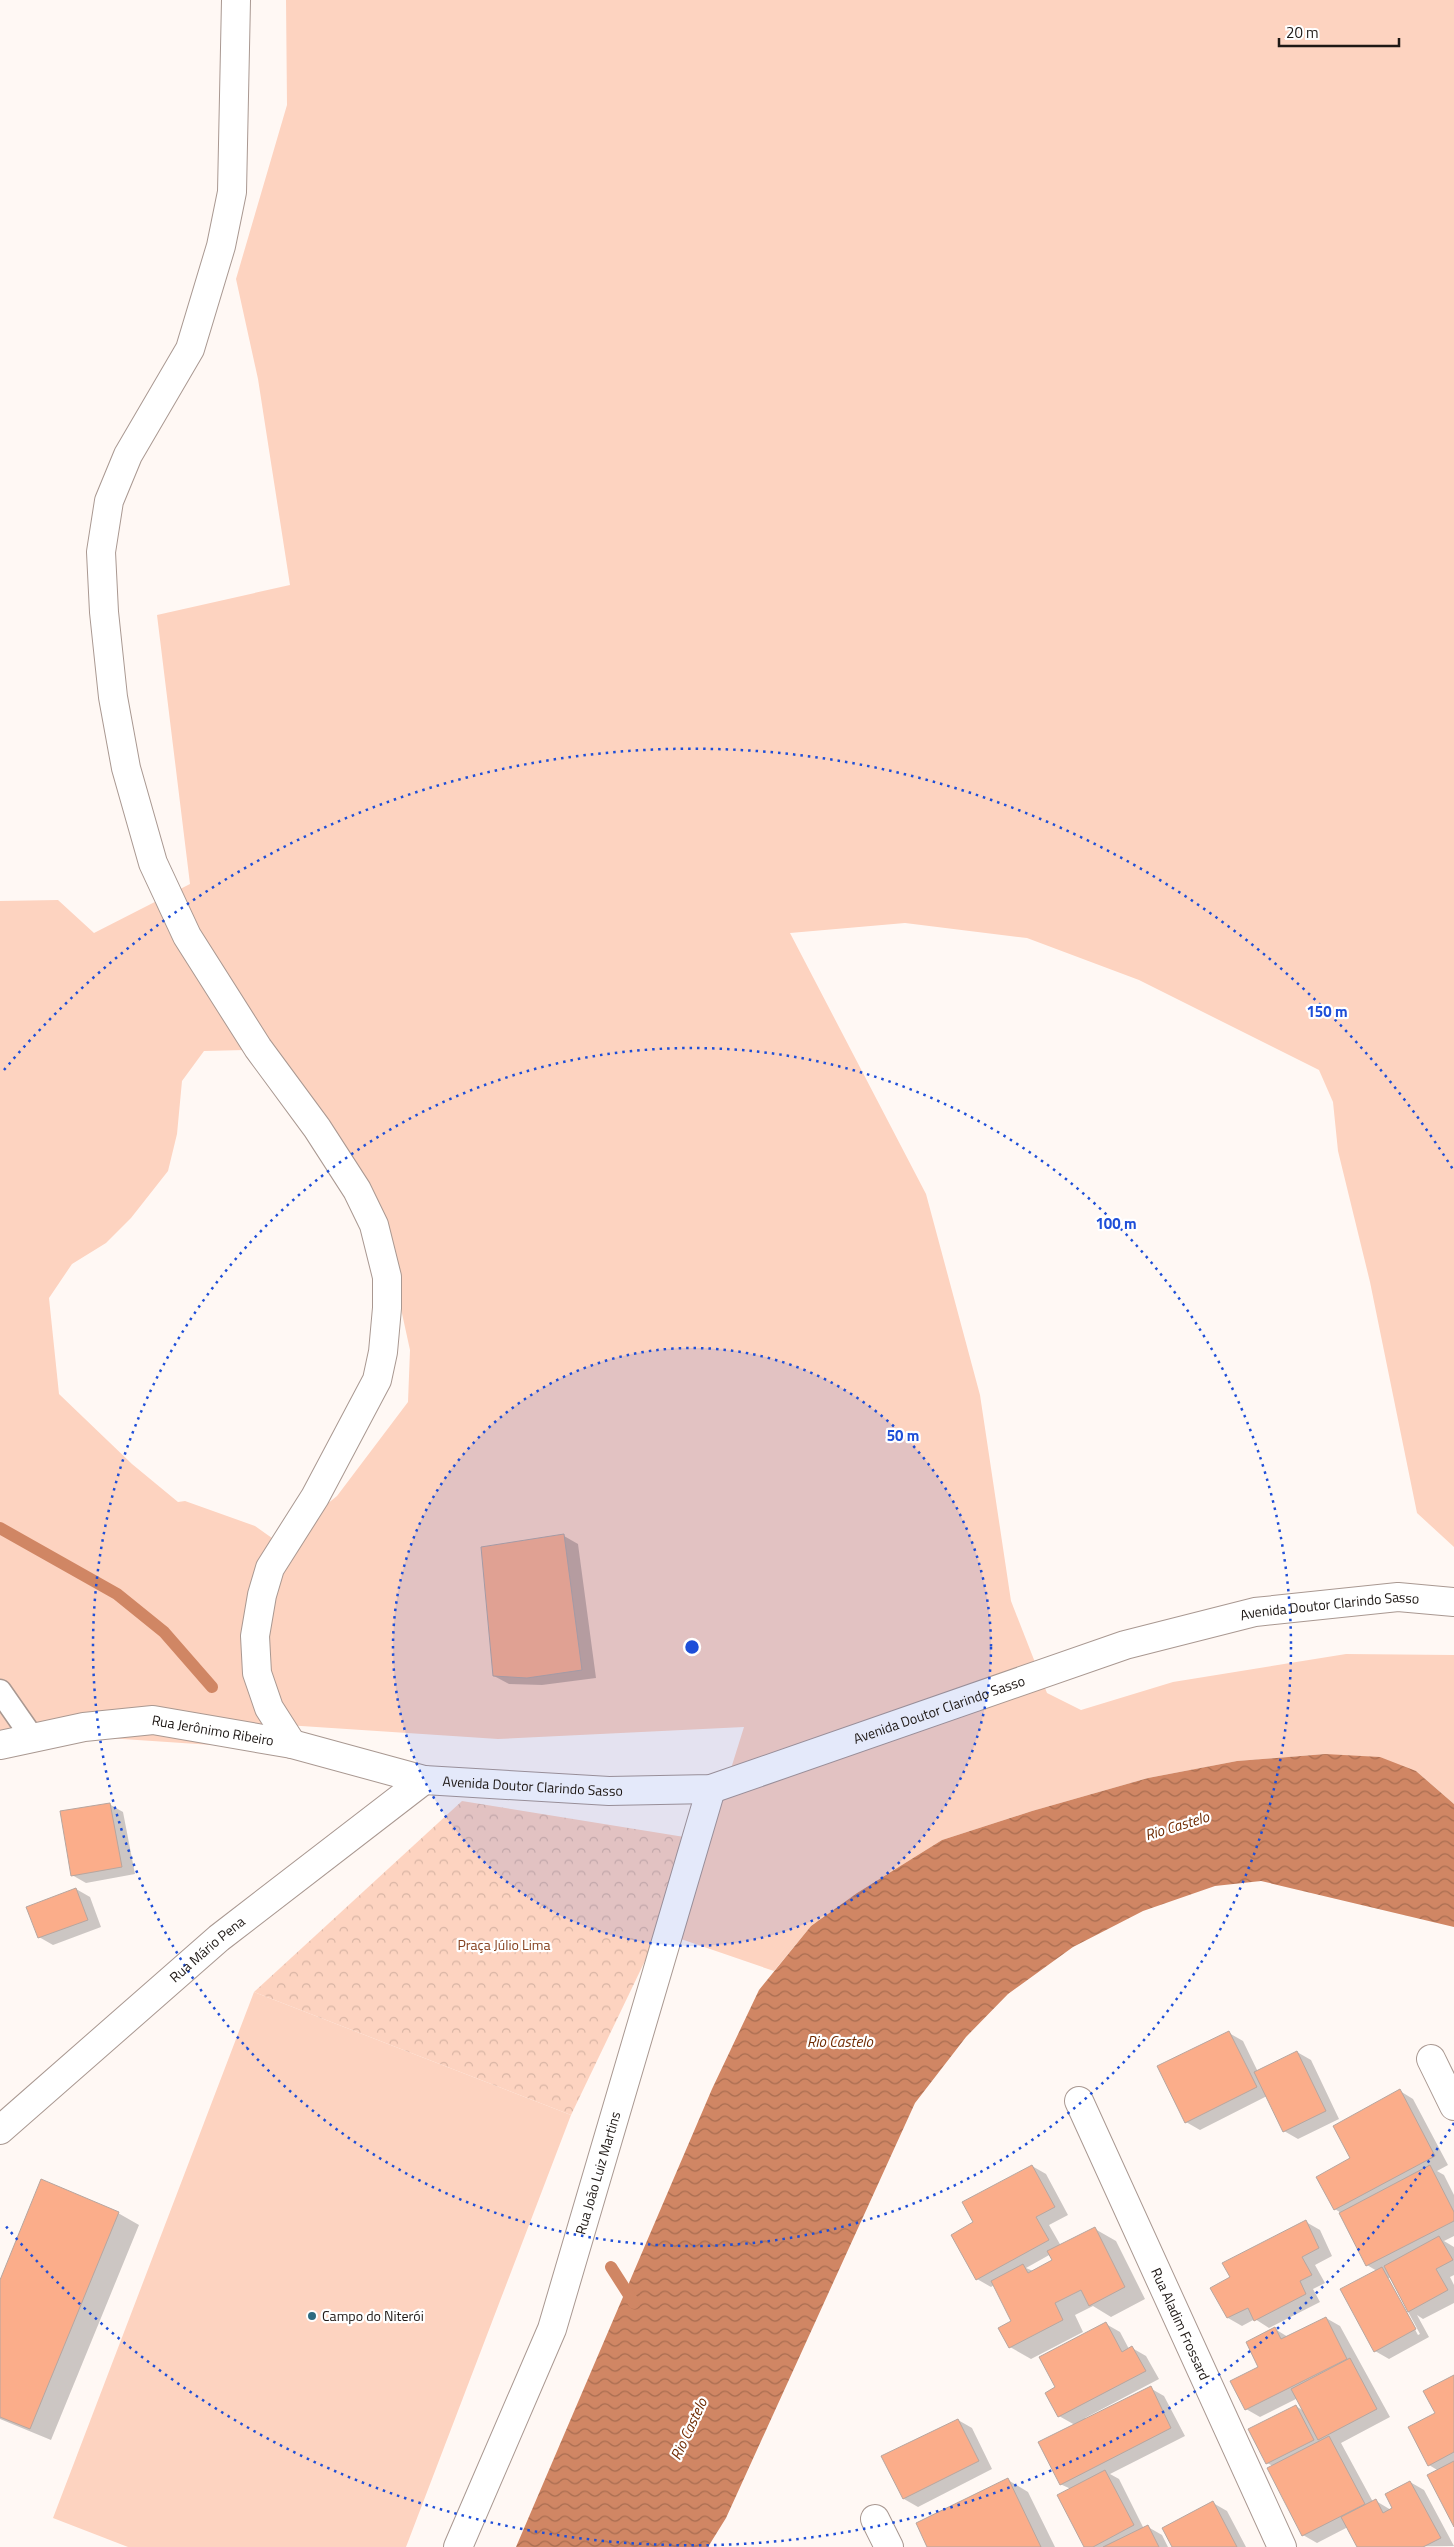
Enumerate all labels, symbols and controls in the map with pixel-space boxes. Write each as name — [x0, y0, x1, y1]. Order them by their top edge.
scale bar — [1279, 15, 1399, 47]
text: 20 m — [1286, 21, 1319, 44]
text: 150 m — [1306, 1000, 1348, 1023]
text: 100 m — [1095, 1212, 1137, 1235]
text: 50 m — [887, 1424, 919, 1447]
street label: Avenida Doutor Clarindo Sasso — [1238, 1586, 1420, 1625]
centre of rings — [683, 1638, 701, 1656]
street label: Avenida Doutor Clarindo Sasso — [850, 1670, 1028, 1749]
street label: Rua Jerônimo Ribeiro — [150, 1709, 276, 1751]
street label: Avenida Doutor Clarindo Sasso — [442, 1770, 623, 1801]
water label: Rio Castelo — [1142, 1805, 1212, 1846]
street label: Rua Mário Pena — [164, 1911, 249, 1987]
park label: Praça Júlio Lima — [457, 1934, 551, 1955]
water label: Rio Castelo — [807, 2030, 874, 2053]
street label: Rua João Luiz Martins — [569, 2109, 626, 2237]
street label: Rua Aladim Frossard — [1146, 2264, 1216, 2383]
place label: Campo do Niterói — [322, 2305, 424, 2326]
marker: Campo do Niterói — [306, 2310, 318, 2322]
water label: Rio Castelo — [664, 2394, 713, 2464]

